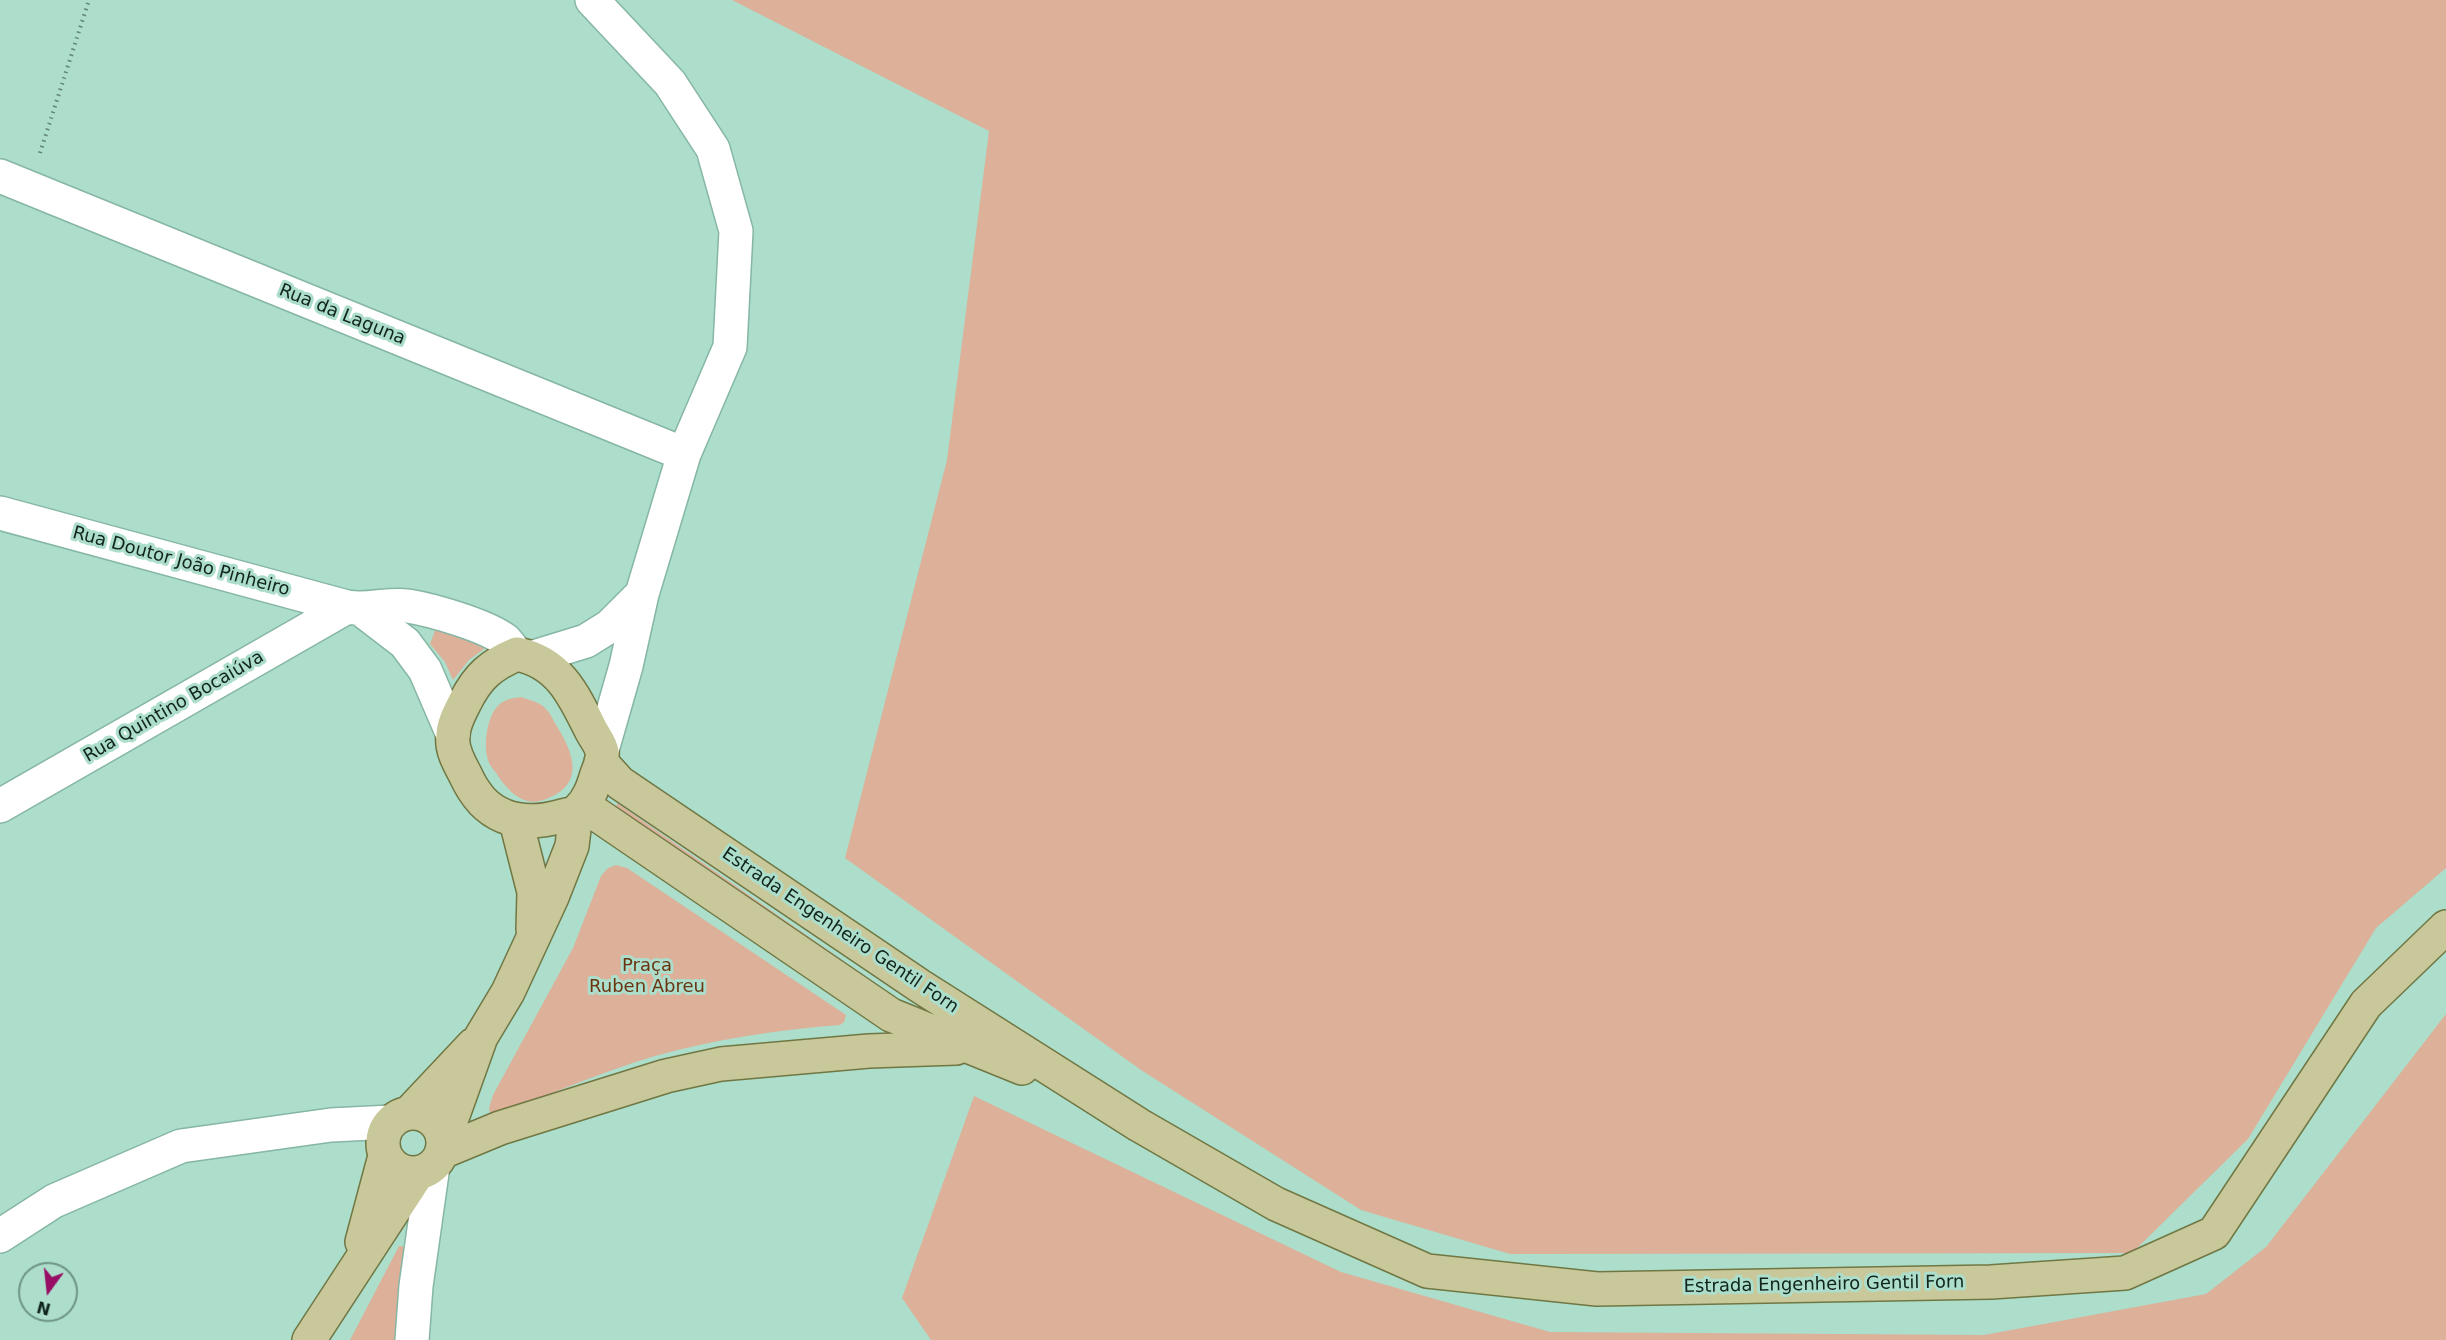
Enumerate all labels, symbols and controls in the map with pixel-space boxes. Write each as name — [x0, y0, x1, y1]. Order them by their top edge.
street label: Rua da Laguna — [276, 280, 408, 350]
street label: Rua Doutor João Pinheiro — [70, 523, 292, 601]
street label: Rua Quintino Bocaiúva — [80, 647, 268, 767]
street label: Estrada Engenheiro Gentil Forn — [718, 844, 962, 1018]
park label: Praça Ruben Abreu — [589, 955, 705, 998]
north arrow — [18, 1262, 78, 1322]
street label: Estrada Engenheiro Gentil Forn — [1683, 1272, 1965, 1298]
text: N — [35, 1297, 53, 1319]

